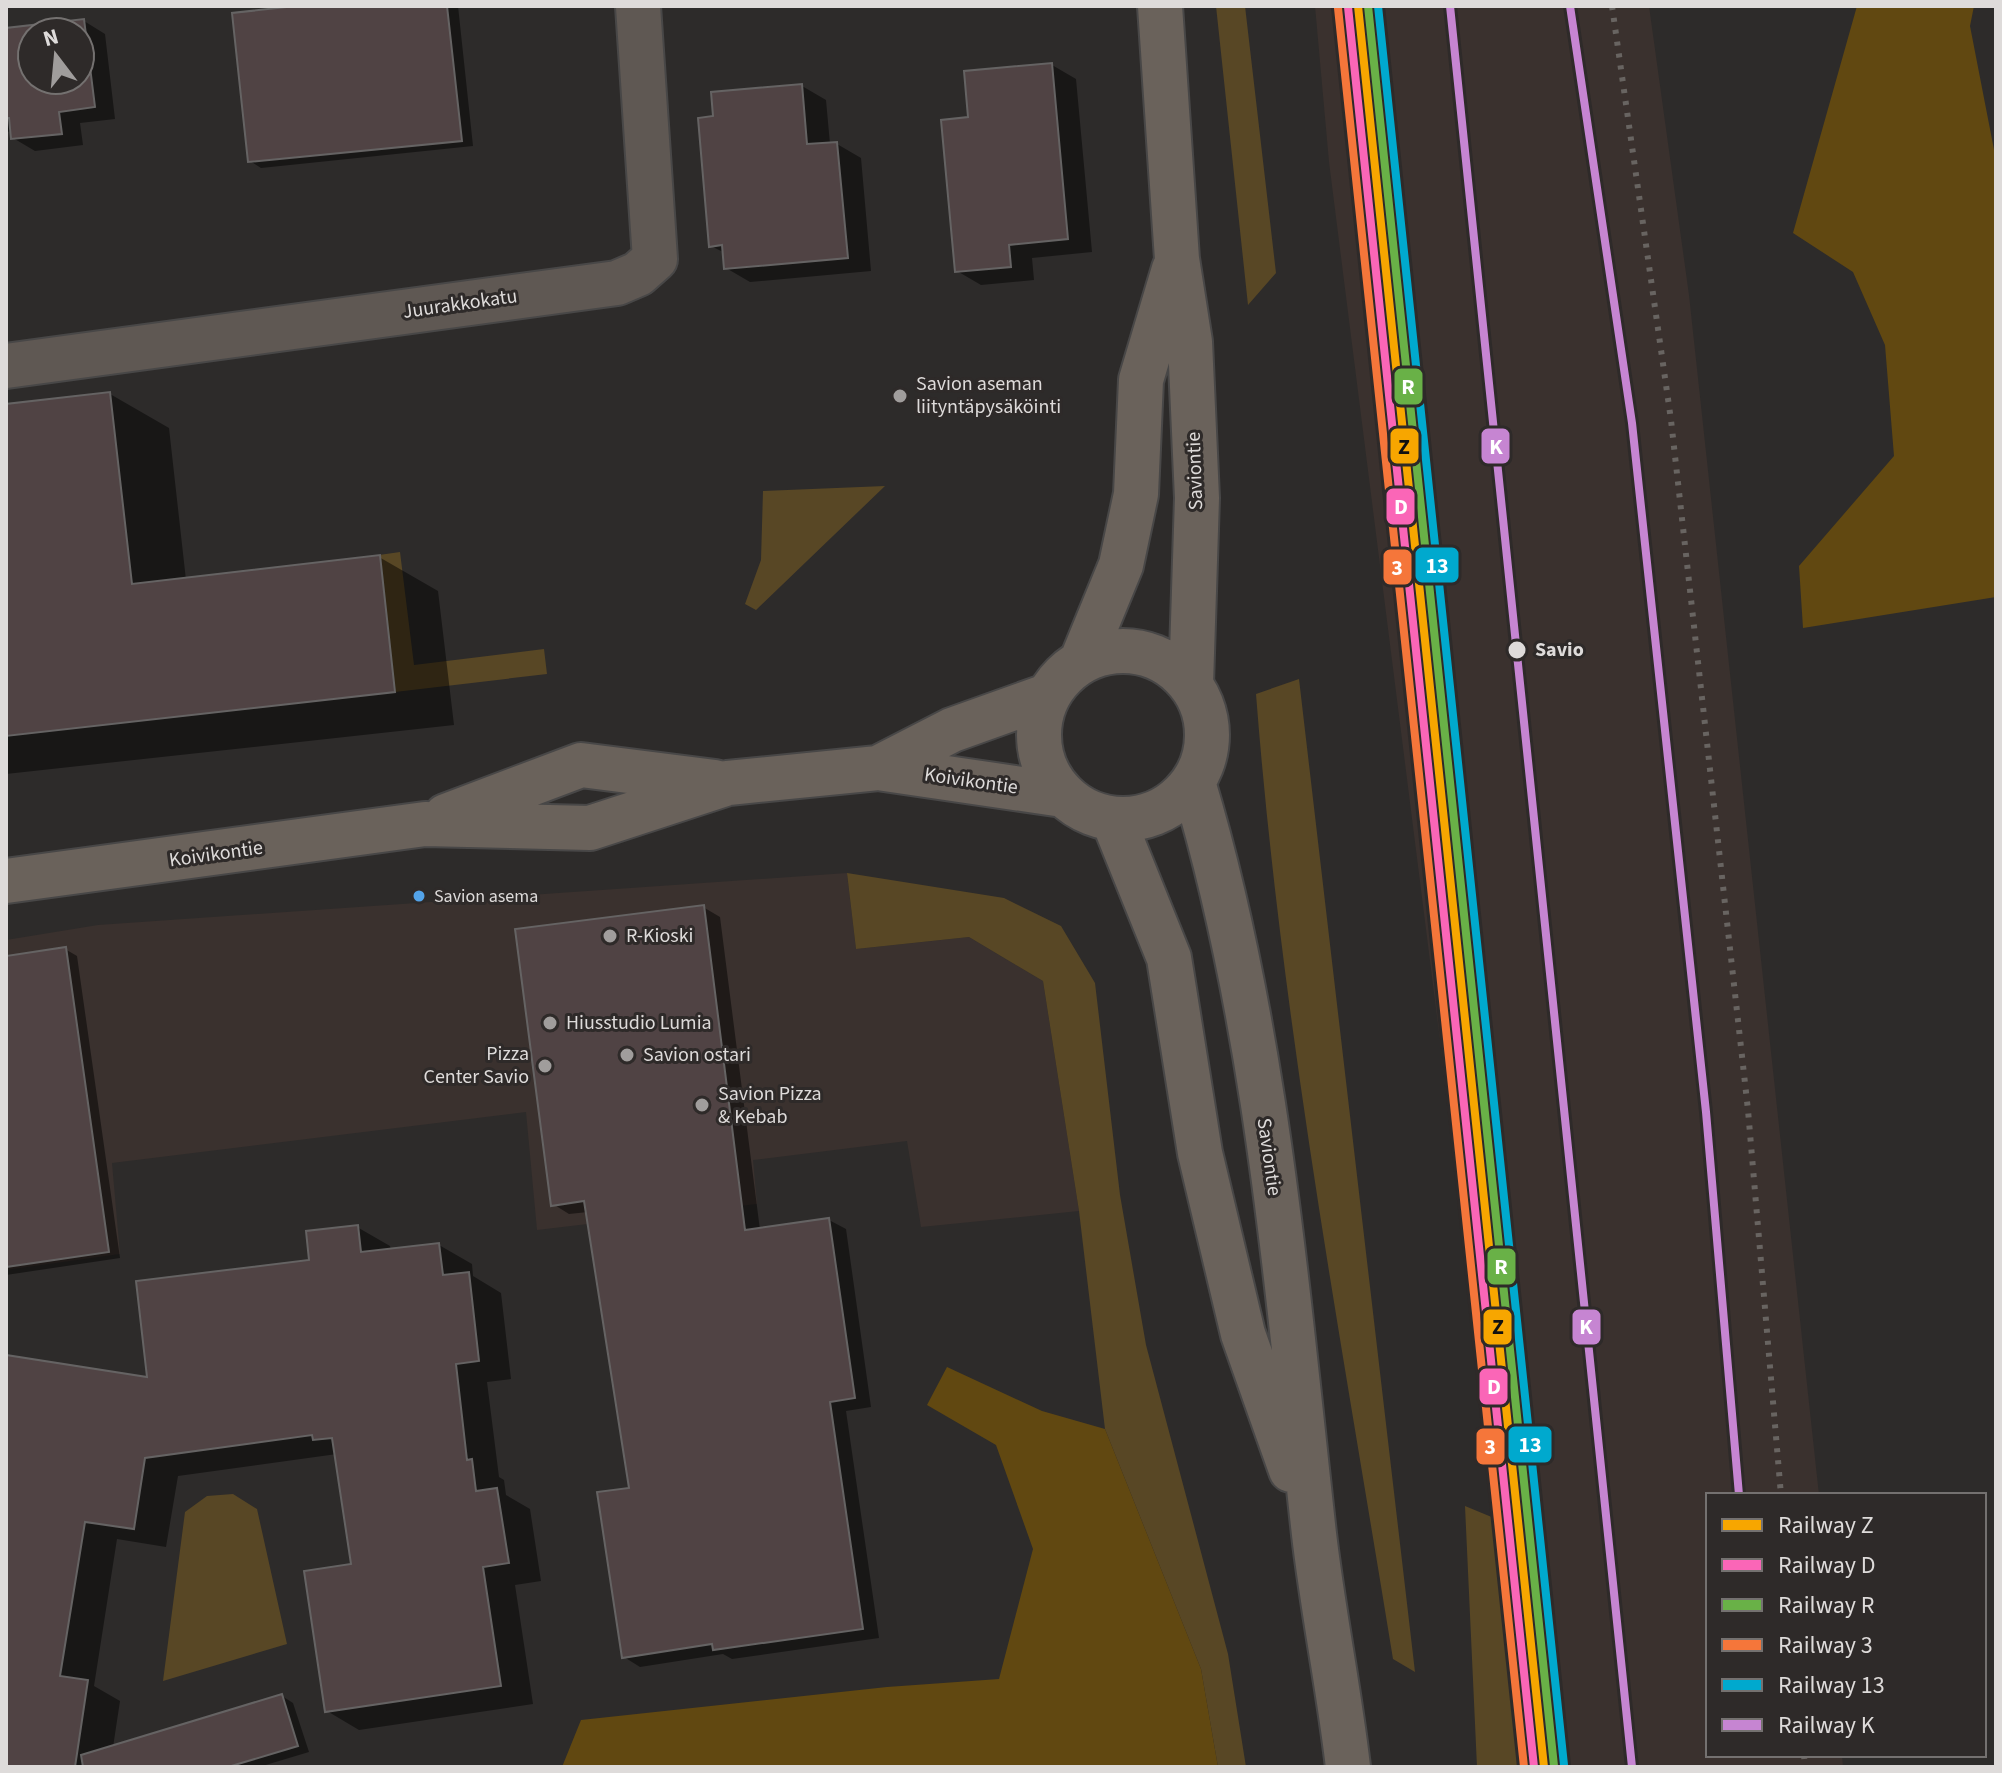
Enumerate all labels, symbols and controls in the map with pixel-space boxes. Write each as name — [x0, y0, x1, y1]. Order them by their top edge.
north arrow — [16, 16, 96, 96]
text: N — [39, 20, 62, 55]
street label: Juurakkokatu — [401, 282, 519, 326]
line badge: R — [1393, 367, 1424, 406]
place label: Savion aseman liityntäpysäköinti — [916, 370, 1061, 421]
text: R — [1401, 371, 1415, 403]
marker: Savion aseman liityntäpysäköinti — [891, 387, 909, 405]
line badge: Z — [1389, 427, 1420, 465]
line badge: K — [1480, 427, 1511, 465]
street label: Saviontie — [1180, 431, 1210, 511]
text: Z — [1398, 431, 1410, 463]
text: K — [1489, 431, 1503, 463]
line badge: D — [1385, 487, 1416, 526]
text: D — [1394, 491, 1408, 523]
line badge: 13 — [1414, 546, 1460, 584]
line badge: 3 — [1382, 548, 1413, 586]
text: 13 — [1425, 550, 1449, 582]
text: 3 — [1391, 552, 1403, 584]
place label: Savio — [1535, 636, 1584, 664]
marker: Savio — [1506, 639, 1528, 661]
street label: Koivikontie — [922, 761, 1020, 801]
street label: Koivikontie — [167, 834, 265, 874]
place label: Savion asema — [434, 884, 538, 909]
marker: Savion asema — [411, 888, 427, 904]
place label: R-Kioski — [626, 922, 693, 950]
marker: R-Kioski — [601, 927, 619, 945]
place label: Hiusstudio Lumia — [566, 1009, 712, 1037]
marker: Hiusstudio Lumia — [541, 1014, 559, 1032]
place label: Pizza Center Savio — [424, 1040, 529, 1091]
place label: Savion ostari — [643, 1041, 751, 1069]
marker: Savion ostari — [618, 1046, 636, 1064]
marker: Pizza Center Savio — [536, 1057, 554, 1075]
place label: Savion Pizza & Kebab — [718, 1080, 822, 1131]
marker: Savion Pizza & Kebab — [693, 1096, 711, 1114]
street label: Saviontie — [1250, 1116, 1288, 1198]
line badge: R — [1486, 1247, 1517, 1286]
text: R — [1494, 1251, 1508, 1283]
line badge: Z — [1482, 1308, 1513, 1346]
line badge: K — [1571, 1308, 1602, 1346]
text: Z — [1492, 1311, 1504, 1343]
text: K — [1579, 1311, 1593, 1343]
line badge: D — [1478, 1367, 1509, 1406]
text: D — [1487, 1371, 1501, 1403]
line badge: 13 — [1507, 1425, 1553, 1464]
line badge: 3 — [1475, 1427, 1506, 1466]
text: 13 — [1518, 1429, 1542, 1461]
text: 3 — [1484, 1431, 1496, 1463]
legend — [1706, 1493, 1986, 1757]
text: Railway Z — [1778, 1508, 1874, 1543]
text: Railway D — [1778, 1548, 1876, 1583]
text: Railway R — [1778, 1588, 1875, 1623]
text: Railway 3 — [1778, 1628, 1873, 1663]
text: Railway 13 — [1778, 1668, 1885, 1703]
text: Railway K — [1778, 1708, 1875, 1743]

